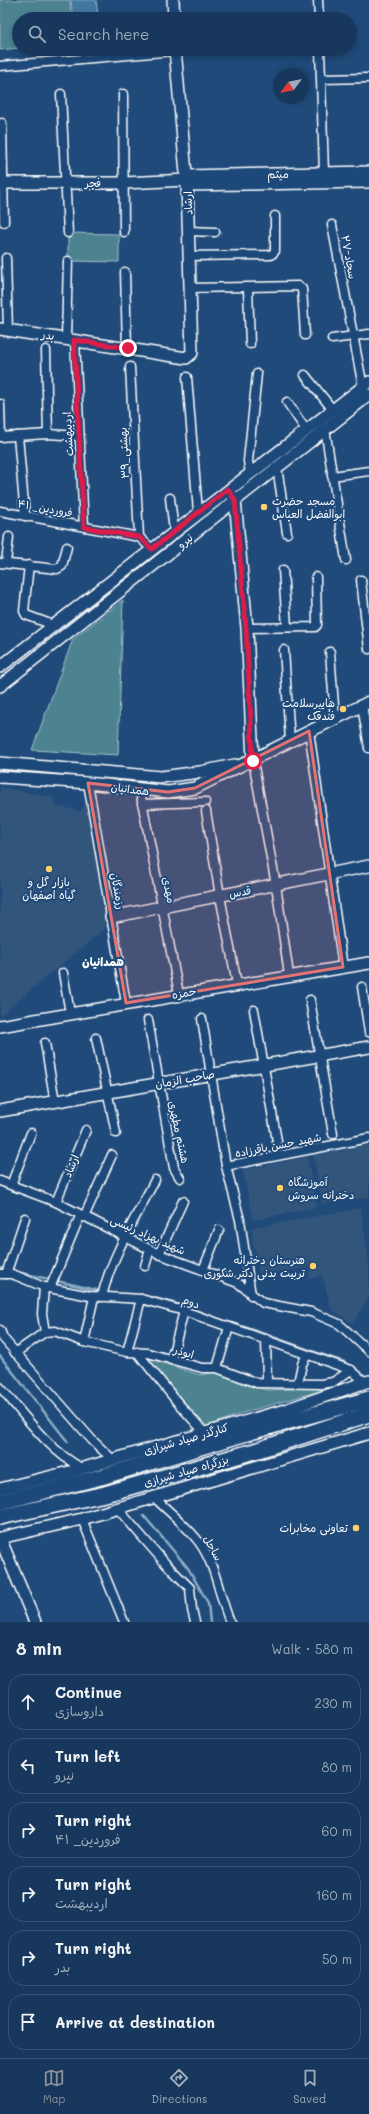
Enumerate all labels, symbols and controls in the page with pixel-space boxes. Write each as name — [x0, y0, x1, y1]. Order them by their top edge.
search box — [12, 12, 357, 56]
icon: search — [26, 23, 48, 45]
text: Search here — [58, 24, 149, 44]
north arrow — [273, 68, 309, 104]
street label: میثم — [267, 166, 289, 183]
street label: فجر — [84, 175, 101, 190]
street label: ارشاد — [180, 191, 195, 215]
street label: ۲۷-سجاد — [338, 234, 361, 280]
street label: بدر — [39, 326, 56, 344]
route end — [119, 339, 137, 357]
street label: اردیبهشت — [59, 411, 77, 457]
street label: ۳۹_بهشتی — [115, 427, 133, 479]
place label: مسجد حضرت ابوالفضل العباس — [272, 493, 345, 522]
street label: ۴۱ _فروردین — [16, 495, 74, 520]
marker: مسجد حضرت ابوالفضل العباس — [259, 502, 269, 512]
street label: نیرو — [173, 530, 196, 552]
place label: هایپرسلامت فندقک — [282, 695, 335, 723]
marker: هایپرسلامت فندقک — [338, 704, 348, 714]
route start — [244, 752, 262, 770]
street label: همدانیان — [110, 779, 150, 798]
marker: بازار گل و گیاه اصفهان — [44, 864, 54, 874]
street label: رزمندگان — [108, 871, 129, 910]
place label: بازار گل و گیاه اصفهان — [22, 874, 76, 902]
street label: مهدی — [160, 875, 179, 904]
street label: قدس — [227, 882, 252, 901]
district label: همدانیان — [82, 953, 125, 969]
street label: حمزه — [170, 983, 197, 1002]
street label: صاحب الزمان — [154, 1066, 216, 1092]
street label: هشتم مطهری — [164, 1099, 193, 1165]
street label: شهید حسن باقرزاده — [233, 1129, 323, 1161]
street label: ارشاد — [59, 1152, 82, 1180]
place label: آموزشگاه دخترانه سروش — [288, 1174, 354, 1203]
marker: آموزشگاه دخترانه سروش — [275, 1183, 285, 1193]
street label: شهید بهزاد رئیسی — [108, 1211, 188, 1259]
place label: هنرستان دخترانه تربیت بدنی دکتر شکوری — [204, 1252, 306, 1281]
marker: هنرستان دخترانه تربیت بدنی دکتر شکوری — [308, 1261, 318, 1271]
street label: دوم — [180, 1292, 202, 1313]
street label: ابوذر — [171, 1341, 196, 1363]
street label: کنارگذر صیاد شیرازی — [142, 1419, 230, 1458]
street label: بزرگراه صیاد شیرازی — [142, 1451, 230, 1491]
place label: تعاونی مخابرات — [279, 1520, 349, 1536]
marker: تعاونی مخابرات — [351, 1523, 361, 1533]
street label: ساحل — [200, 1532, 226, 1563]
text: 8 min — [16, 1637, 62, 1659]
text: Walk · 580 m — [271, 1640, 353, 1657]
text: Continue — [55, 1682, 122, 1702]
icon: ahead — [17, 1691, 39, 1713]
text: 230 m — [315, 1694, 352, 1711]
text: داروسازی — [55, 1702, 104, 1719]
text: Turn left — [55, 1746, 120, 1766]
icon: left — [17, 1755, 39, 1777]
text: 80 m — [322, 1758, 352, 1775]
text: نیرو — [55, 1766, 74, 1783]
text: Turn right — [55, 1810, 132, 1830]
icon: right — [17, 1819, 39, 1841]
text: 60 m — [322, 1822, 352, 1839]
text: ۴۱ _فروردین — [55, 1830, 121, 1847]
text: Turn right — [55, 1874, 132, 1894]
icon: right — [17, 1883, 39, 1905]
text: 160 m — [316, 1886, 352, 1903]
text: اردیبهشت — [55, 1894, 108, 1911]
text: Turn right — [55, 1938, 132, 1958]
icon: right — [17, 1947, 39, 1969]
text: 50 m — [322, 1950, 352, 1967]
text: بدر — [55, 1958, 70, 1975]
icon: arrive — [17, 2011, 39, 2033]
text: Arrive at destination — [55, 2012, 215, 2032]
tab: Map — [43, 2067, 65, 2106]
tab: Directions — [151, 2067, 207, 2106]
tab: Saved — [293, 2067, 326, 2106]

